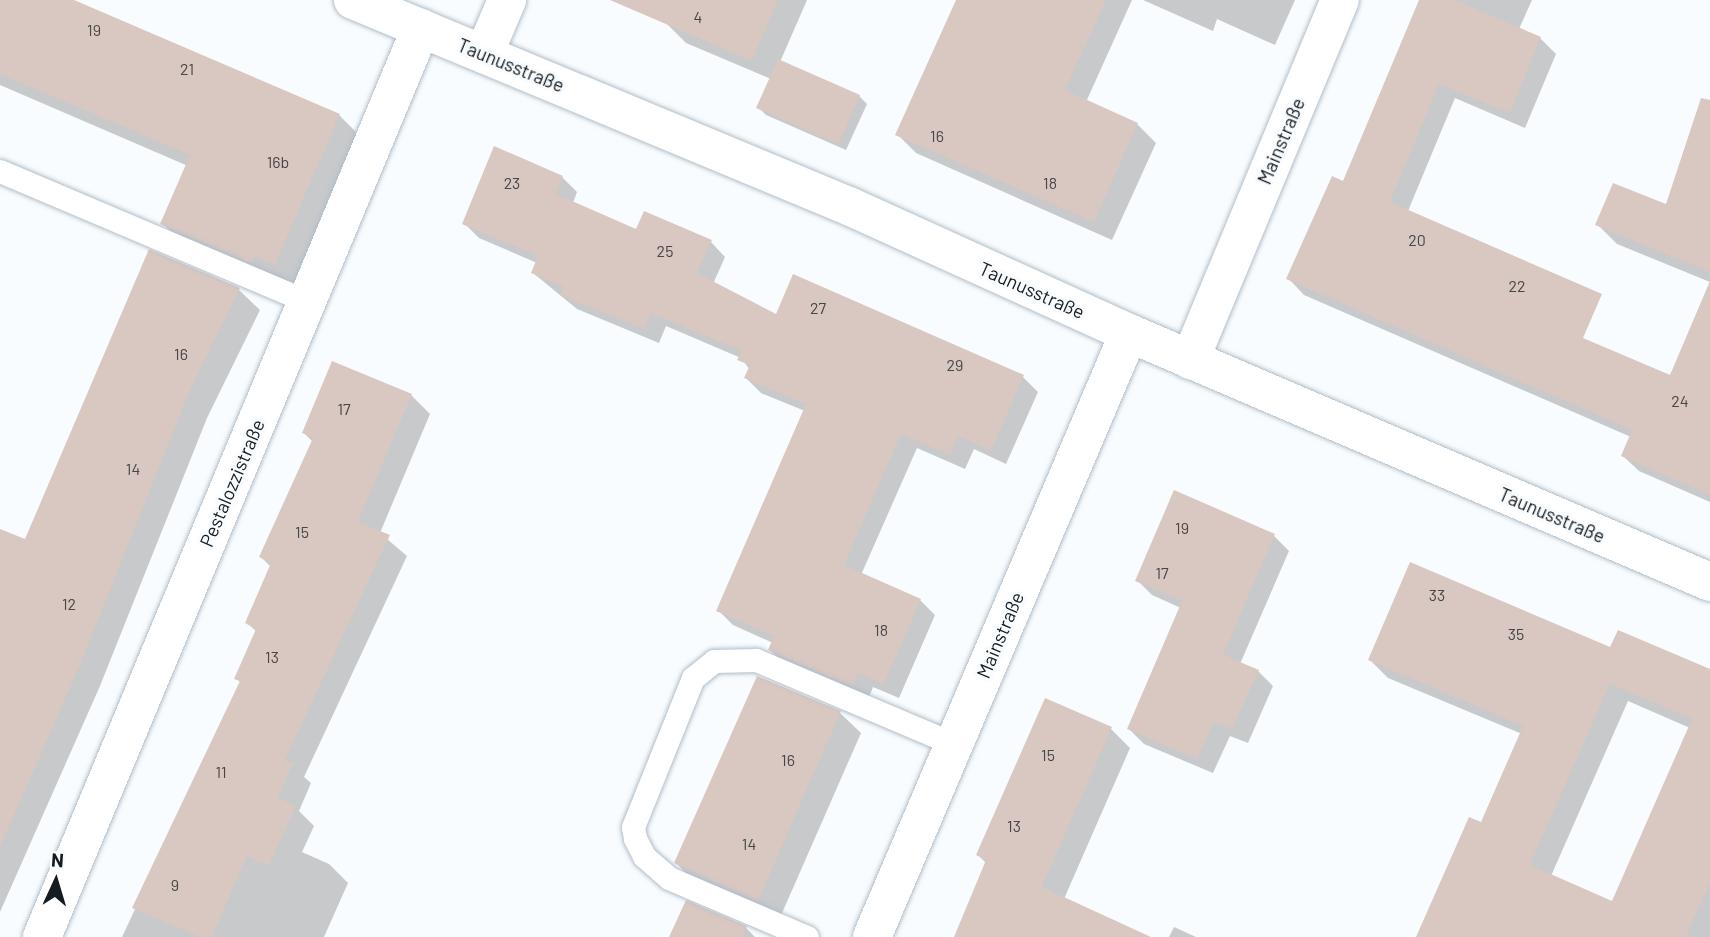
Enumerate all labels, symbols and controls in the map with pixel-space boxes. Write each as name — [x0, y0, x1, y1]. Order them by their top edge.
house number: 4 — [694, 7, 702, 27]
house number: 19 — [87, 20, 101, 40]
street label: Taunusstraße — [454, 33, 568, 97]
house number: 21 — [180, 59, 194, 79]
street label: Mainstraße — [1253, 94, 1309, 188]
house number: 16 — [930, 126, 944, 146]
house number: 16b — [267, 152, 289, 172]
house number: 23 — [504, 173, 520, 193]
house number: 18 — [1043, 173, 1057, 193]
house number: 20 — [1408, 230, 1426, 250]
house number: 25 — [657, 241, 673, 261]
street label: Taunusstraße — [976, 257, 1088, 323]
house number: 22 — [1508, 276, 1526, 296]
house number: 27 — [810, 298, 826, 318]
house number: 16 — [174, 344, 188, 364]
house number: 29 — [947, 355, 963, 375]
house number: 24 — [1671, 391, 1689, 411]
house number: 17 — [337, 399, 351, 419]
street label: Pestalozzistraße — [195, 416, 269, 550]
house number: 14 — [126, 459, 140, 479]
street label: Taunusstraße — [1496, 482, 1608, 548]
house number: 19 — [1175, 518, 1189, 538]
house number: 15 — [295, 522, 309, 542]
house number: 17 — [1155, 563, 1169, 583]
house number: 33 — [1429, 585, 1445, 605]
street label: Mainstraße — [972, 588, 1028, 682]
house number: 12 — [62, 594, 76, 614]
house number: 18 — [874, 620, 888, 640]
house number: 35 — [1508, 624, 1524, 644]
house number: 13 — [265, 647, 279, 667]
house number: 15 — [1041, 745, 1055, 765]
house number: 16 — [781, 750, 795, 770]
house number: 11 — [215, 762, 227, 782]
house number: 13 — [1007, 816, 1021, 836]
house number: 14 — [742, 834, 756, 854]
north arrow — [21, 846, 91, 916]
text: N — [50, 848, 65, 871]
house number: 9 — [171, 875, 179, 895]

